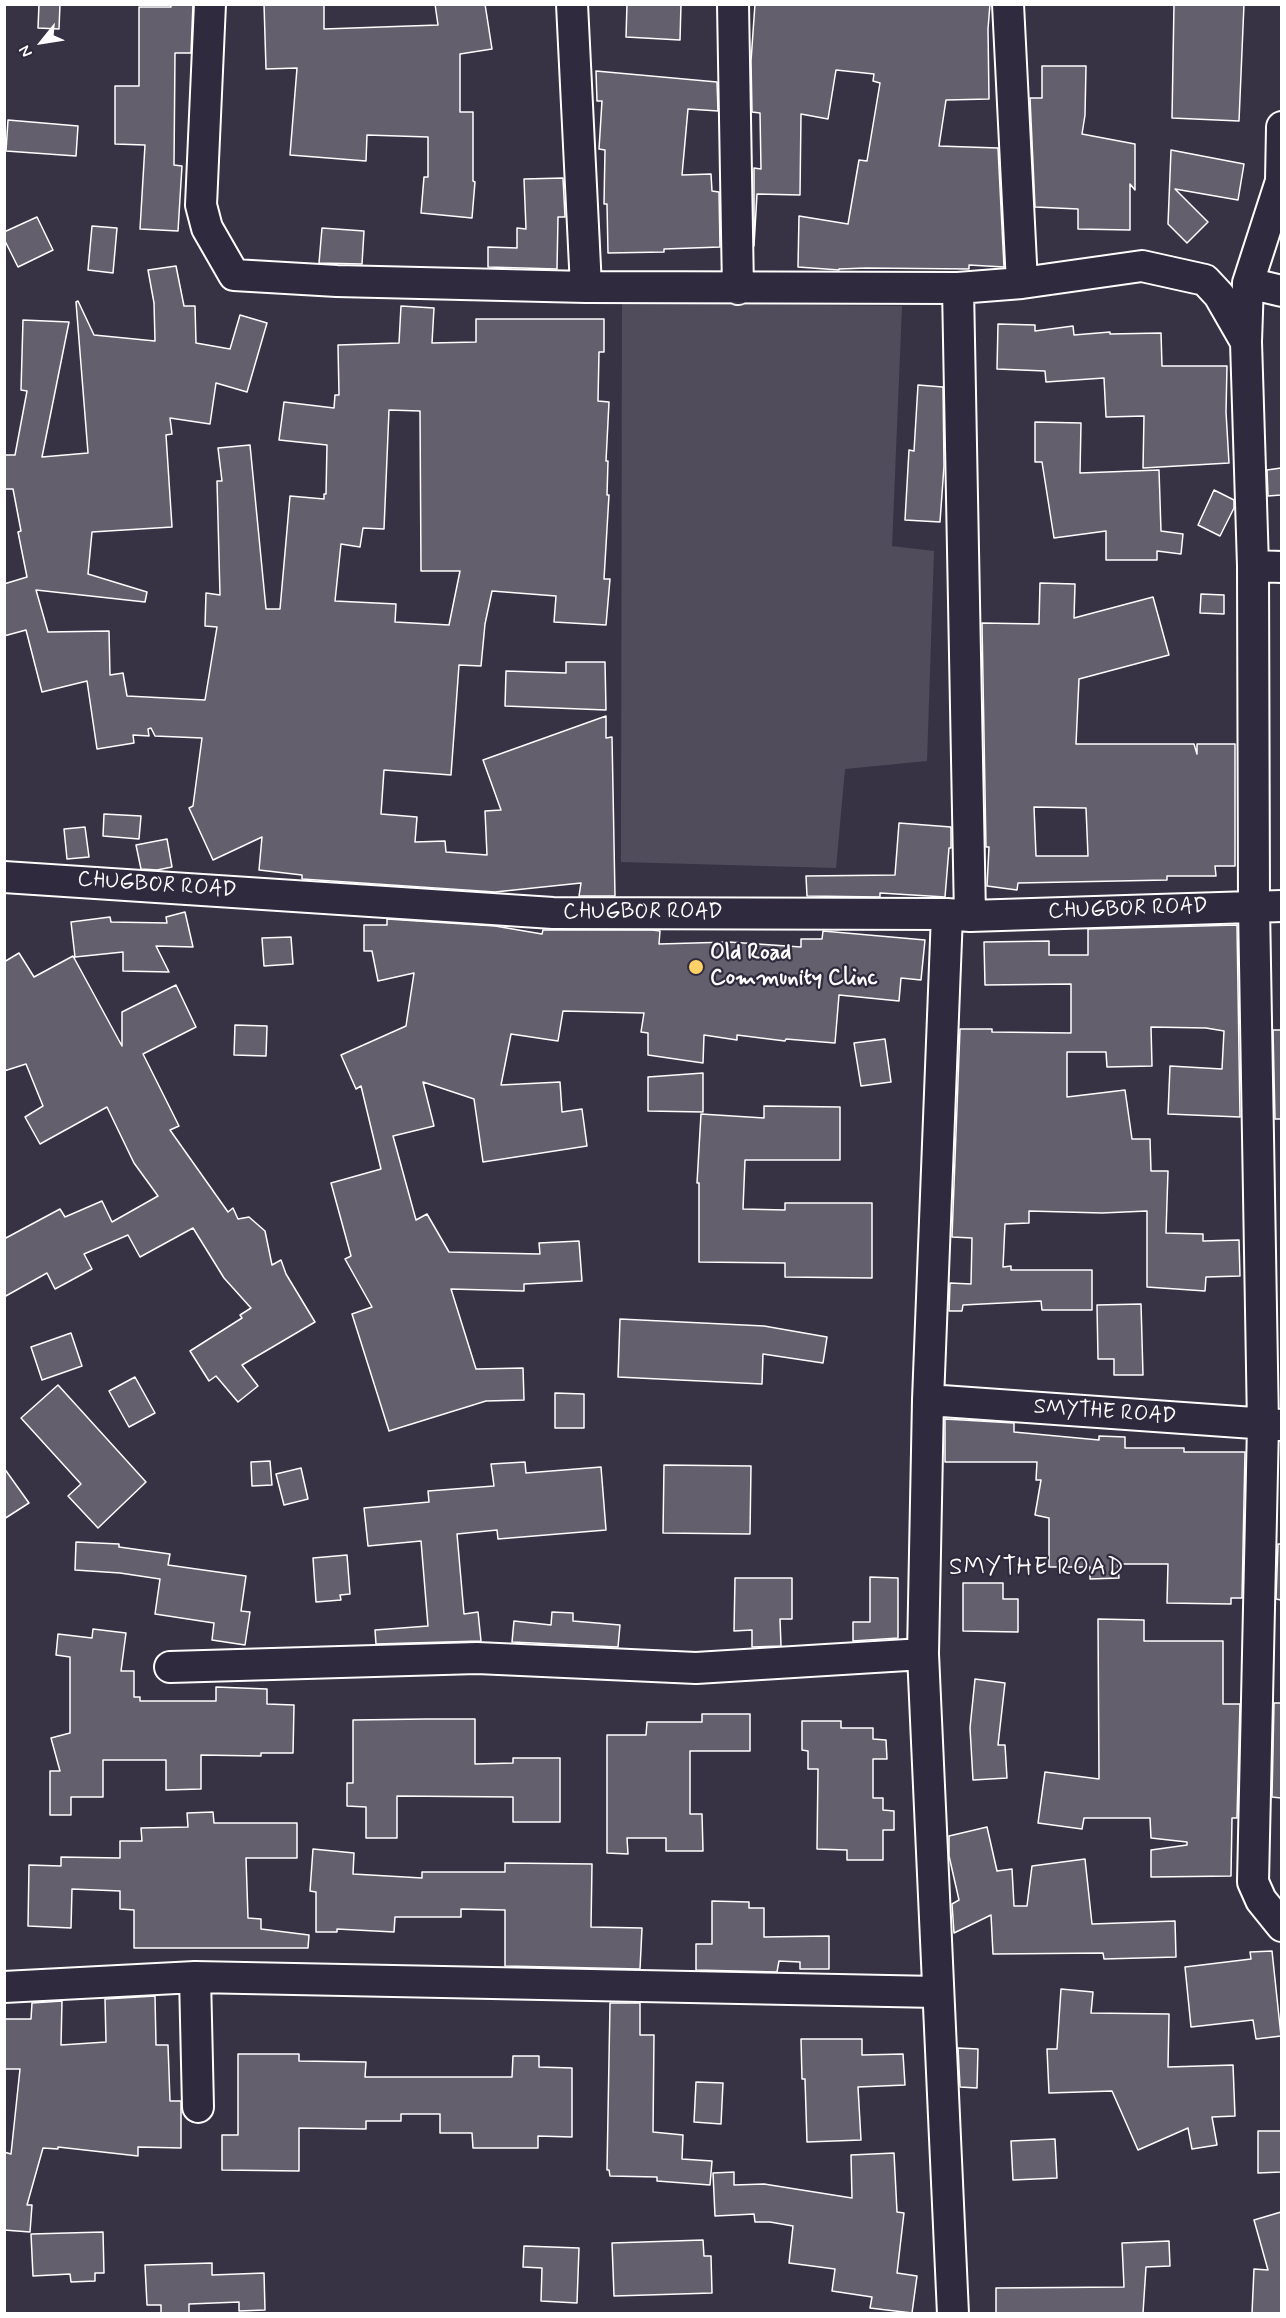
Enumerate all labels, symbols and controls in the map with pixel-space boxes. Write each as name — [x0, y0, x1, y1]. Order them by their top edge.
north arrow — [12, 12, 72, 72]
text: N — [14, 41, 38, 61]
street label: CHUGBOR ROAD — [76, 867, 238, 905]
street label: CHUGBOR ROAD — [1048, 894, 1208, 926]
street label: CHUGBOR ROAD — [563, 900, 723, 926]
place label: Old Road Community Clinc — [710, 941, 878, 992]
marker: Old Road Community Clinc — [687, 958, 705, 976]
street label: SMYTHE ROAD — [1033, 1395, 1177, 1431]
district label: SMYTHE ROAD — [951, 1555, 1123, 1583]

